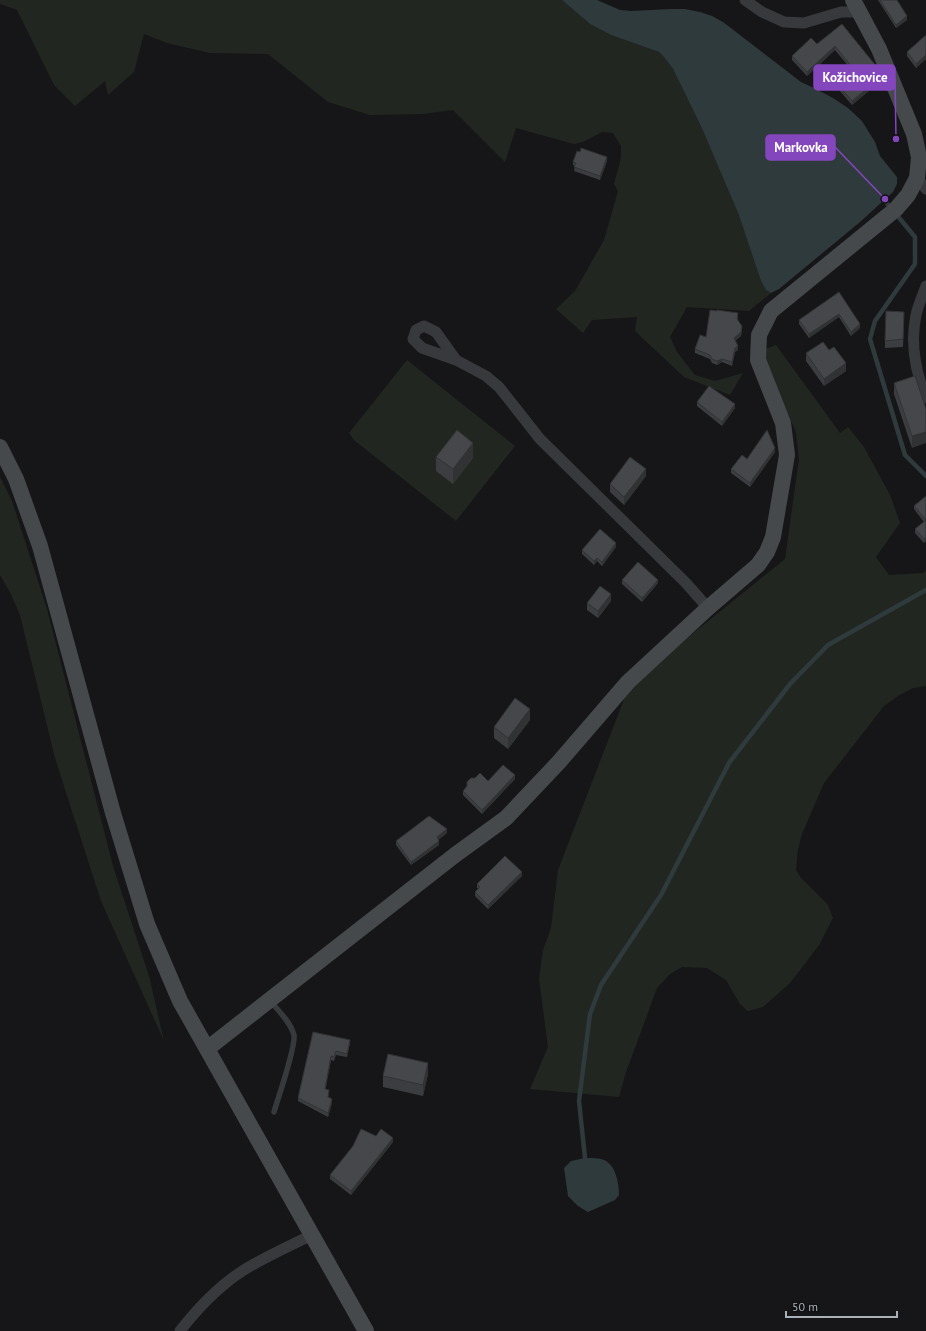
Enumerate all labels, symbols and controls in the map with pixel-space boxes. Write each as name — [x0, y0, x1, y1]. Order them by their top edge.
callout: Kožichovice — [814, 65, 895, 90]
text: Kožichovice — [822, 69, 888, 86]
callout: Markovka — [766, 135, 835, 160]
text: Markovka — [774, 139, 828, 156]
scale bar — [786, 1293, 897, 1319]
text: 50 m — [792, 1299, 818, 1314]

